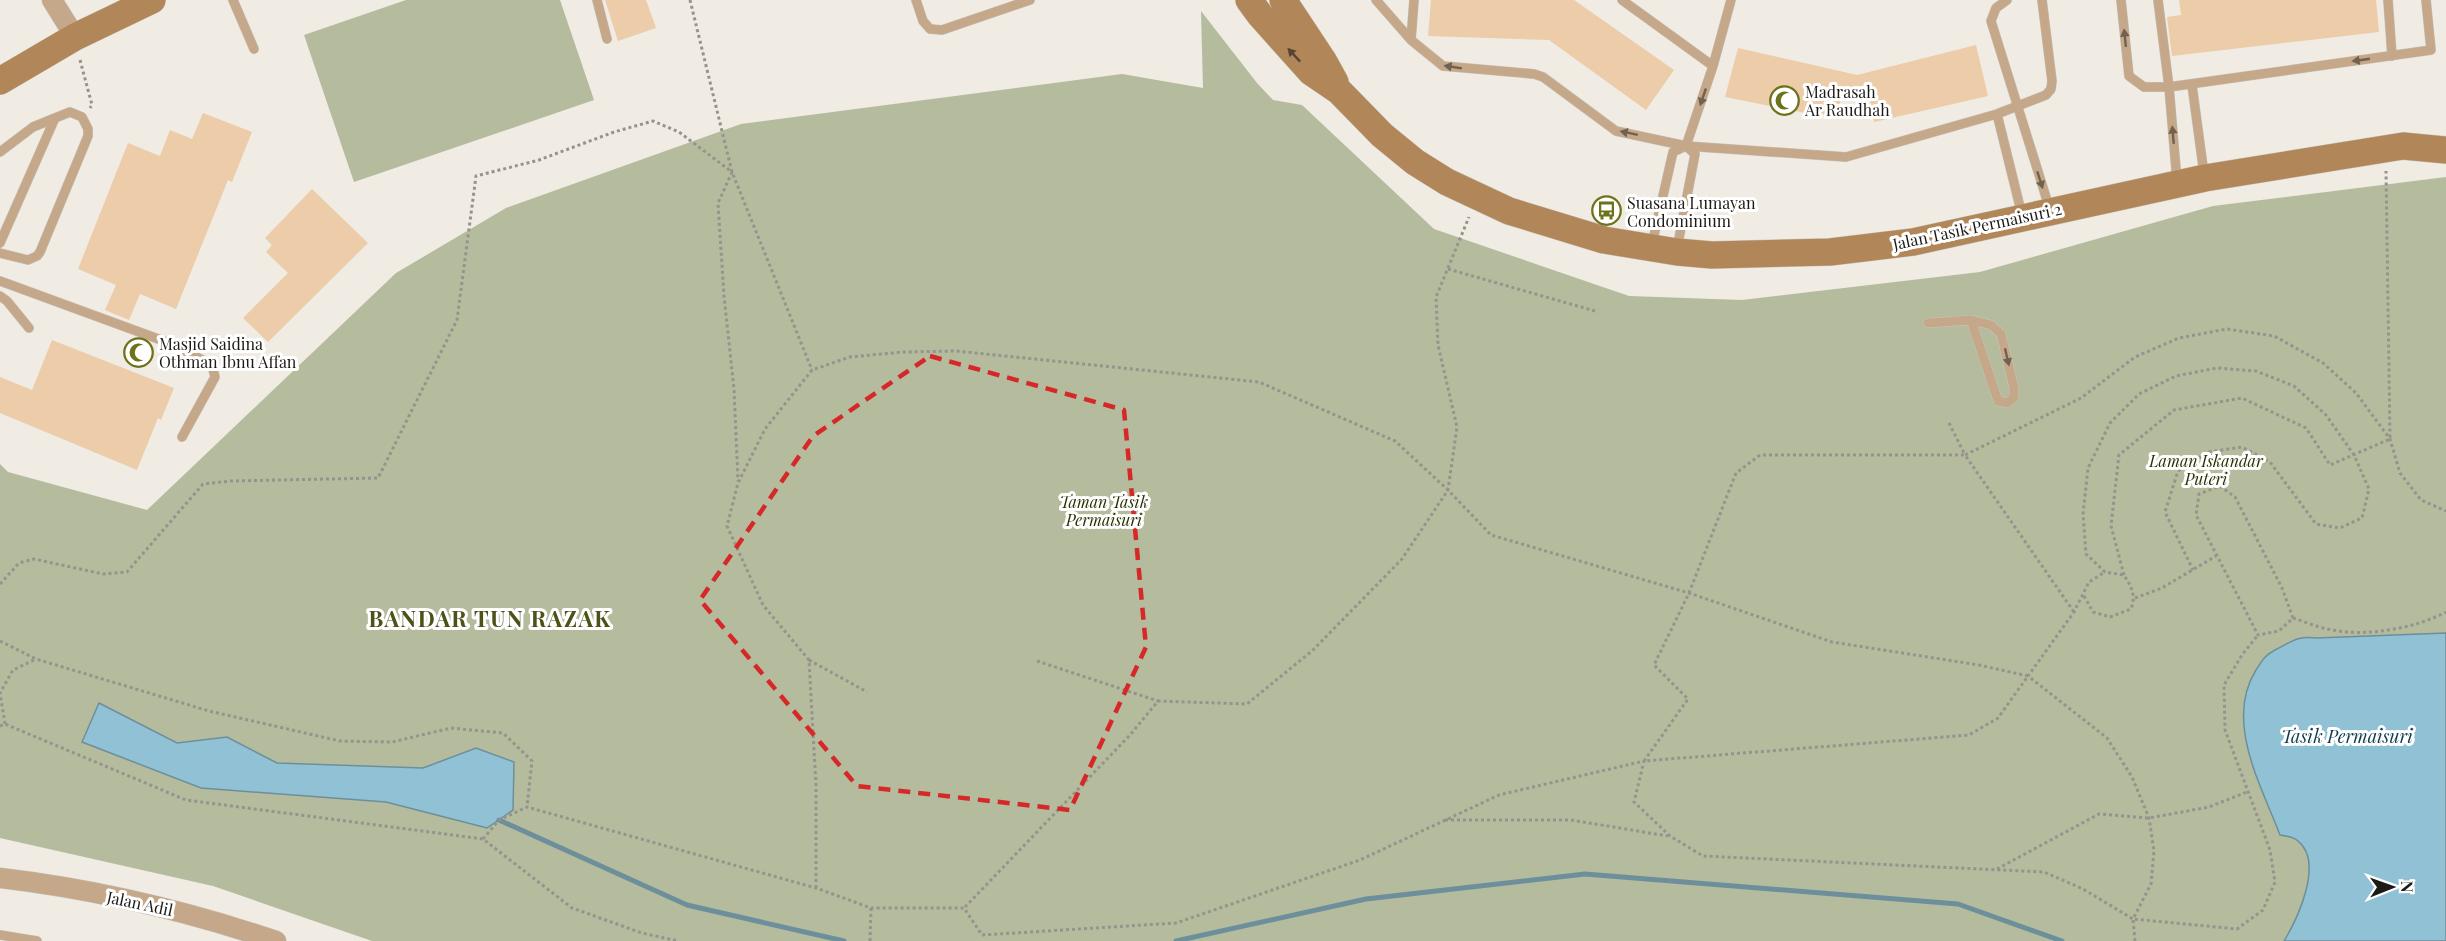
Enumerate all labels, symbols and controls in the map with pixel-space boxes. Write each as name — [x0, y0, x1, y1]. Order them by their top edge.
one-way arrow — [2120, 29, 2130, 48]
one-way arrow — [1287, 47, 1301, 62]
one-way arrow — [2351, 56, 2370, 65]
one-way arrow — [1443, 62, 1462, 71]
place label: Madrasah Ar Raudhah — [1804, 81, 1890, 120]
mosque icon: Madrasah Ar Raudhah — [1768, 84, 1800, 116]
one-way arrow — [1697, 88, 1707, 106]
one-way arrow — [2168, 126, 2178, 145]
one-way arrow — [1620, 128, 1638, 138]
one-way arrow — [2036, 171, 2045, 189]
place label: Suasana Lumayan Condominium — [1627, 192, 1756, 231]
bus stop icon: Suasana Lumayan Condominium — [1590, 195, 1622, 227]
street label: Jalan Tasik Permaisuri 2 — [1890, 198, 2063, 254]
place label: Masjid Saidina Othman Ibnu Affan — [159, 333, 297, 372]
mosque icon: Masjid Saidina Othman Ibnu Affan — [122, 336, 154, 368]
one-way arrow — [2002, 348, 2012, 367]
park label: Laman Iskandar Puteri — [2148, 450, 2264, 489]
park label: Taman Tasik Permaisuri — [1060, 491, 1148, 530]
district label: BANDAR TUN RAZAK — [369, 603, 611, 633]
water label: Tasik Permaisuri — [2281, 724, 2413, 748]
north arrow — [2362, 857, 2422, 917]
text: N — [2397, 881, 2418, 893]
street label: Jalan Adil — [104, 886, 175, 920]

